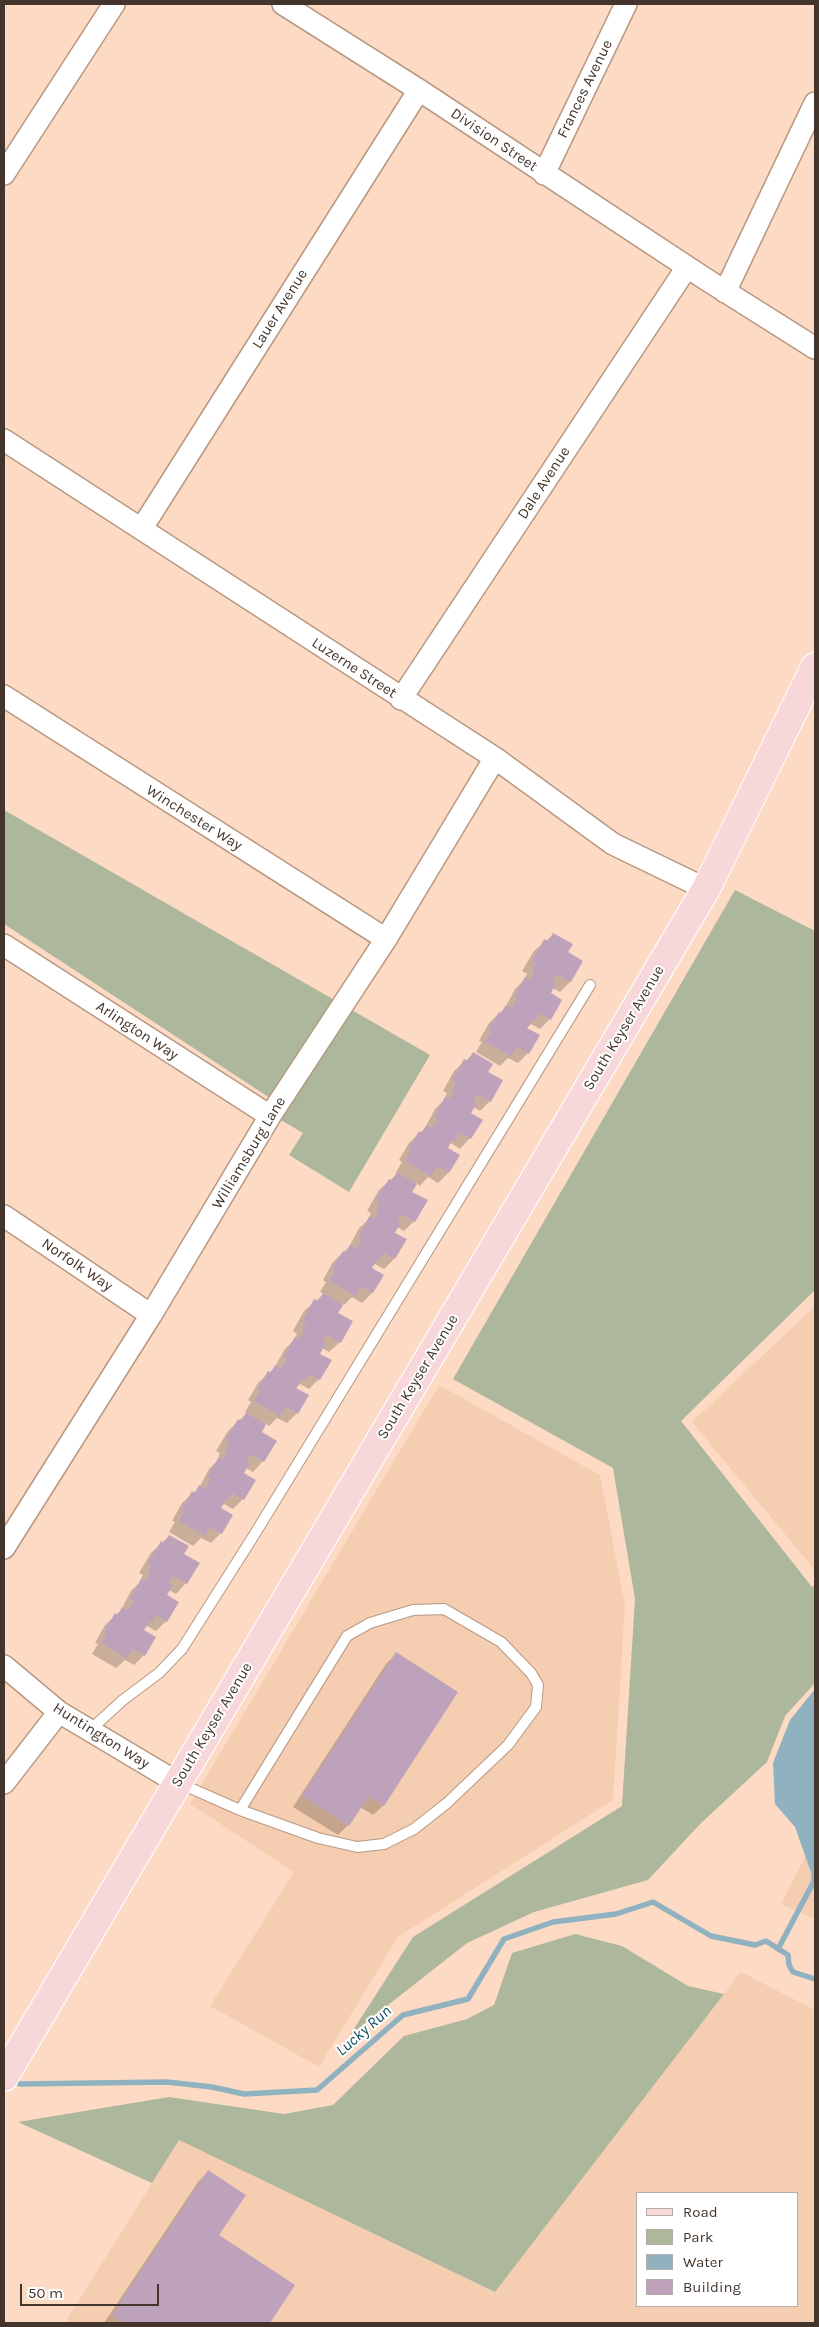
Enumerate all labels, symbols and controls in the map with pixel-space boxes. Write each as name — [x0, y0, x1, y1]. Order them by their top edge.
street label: Frances Avenue — [553, 37, 617, 141]
street label: Division Street — [447, 104, 541, 176]
street label: Lauer Avenue — [248, 266, 312, 352]
street label: Dale Avenue — [514, 443, 574, 523]
street label: Luzerne Street — [308, 634, 400, 702]
street label: Winchester Way — [143, 781, 245, 855]
street label: South Keyser Avenue — [580, 962, 668, 1094]
street label: Arlington Way — [92, 998, 182, 1064]
street label: Williamsburg Lane — [208, 1093, 290, 1213]
street label: Norfolk Way — [38, 1235, 116, 1295]
street label: South Keyser Avenue — [374, 1311, 462, 1443]
street label: South Keyser Avenue — [168, 1659, 256, 1791]
street label: Huntington Way — [49, 1699, 153, 1773]
water label: Lucky Run — [332, 2002, 396, 2060]
legend — [636, 2192, 799, 2307]
text: Road — [683, 2203, 718, 2221]
text: Park — [683, 2228, 713, 2246]
text: Water — [683, 2253, 723, 2271]
scale bar — [22, 2274, 161, 2306]
text: Building — [683, 2278, 741, 2296]
text: 50 m — [28, 2284, 63, 2302]

